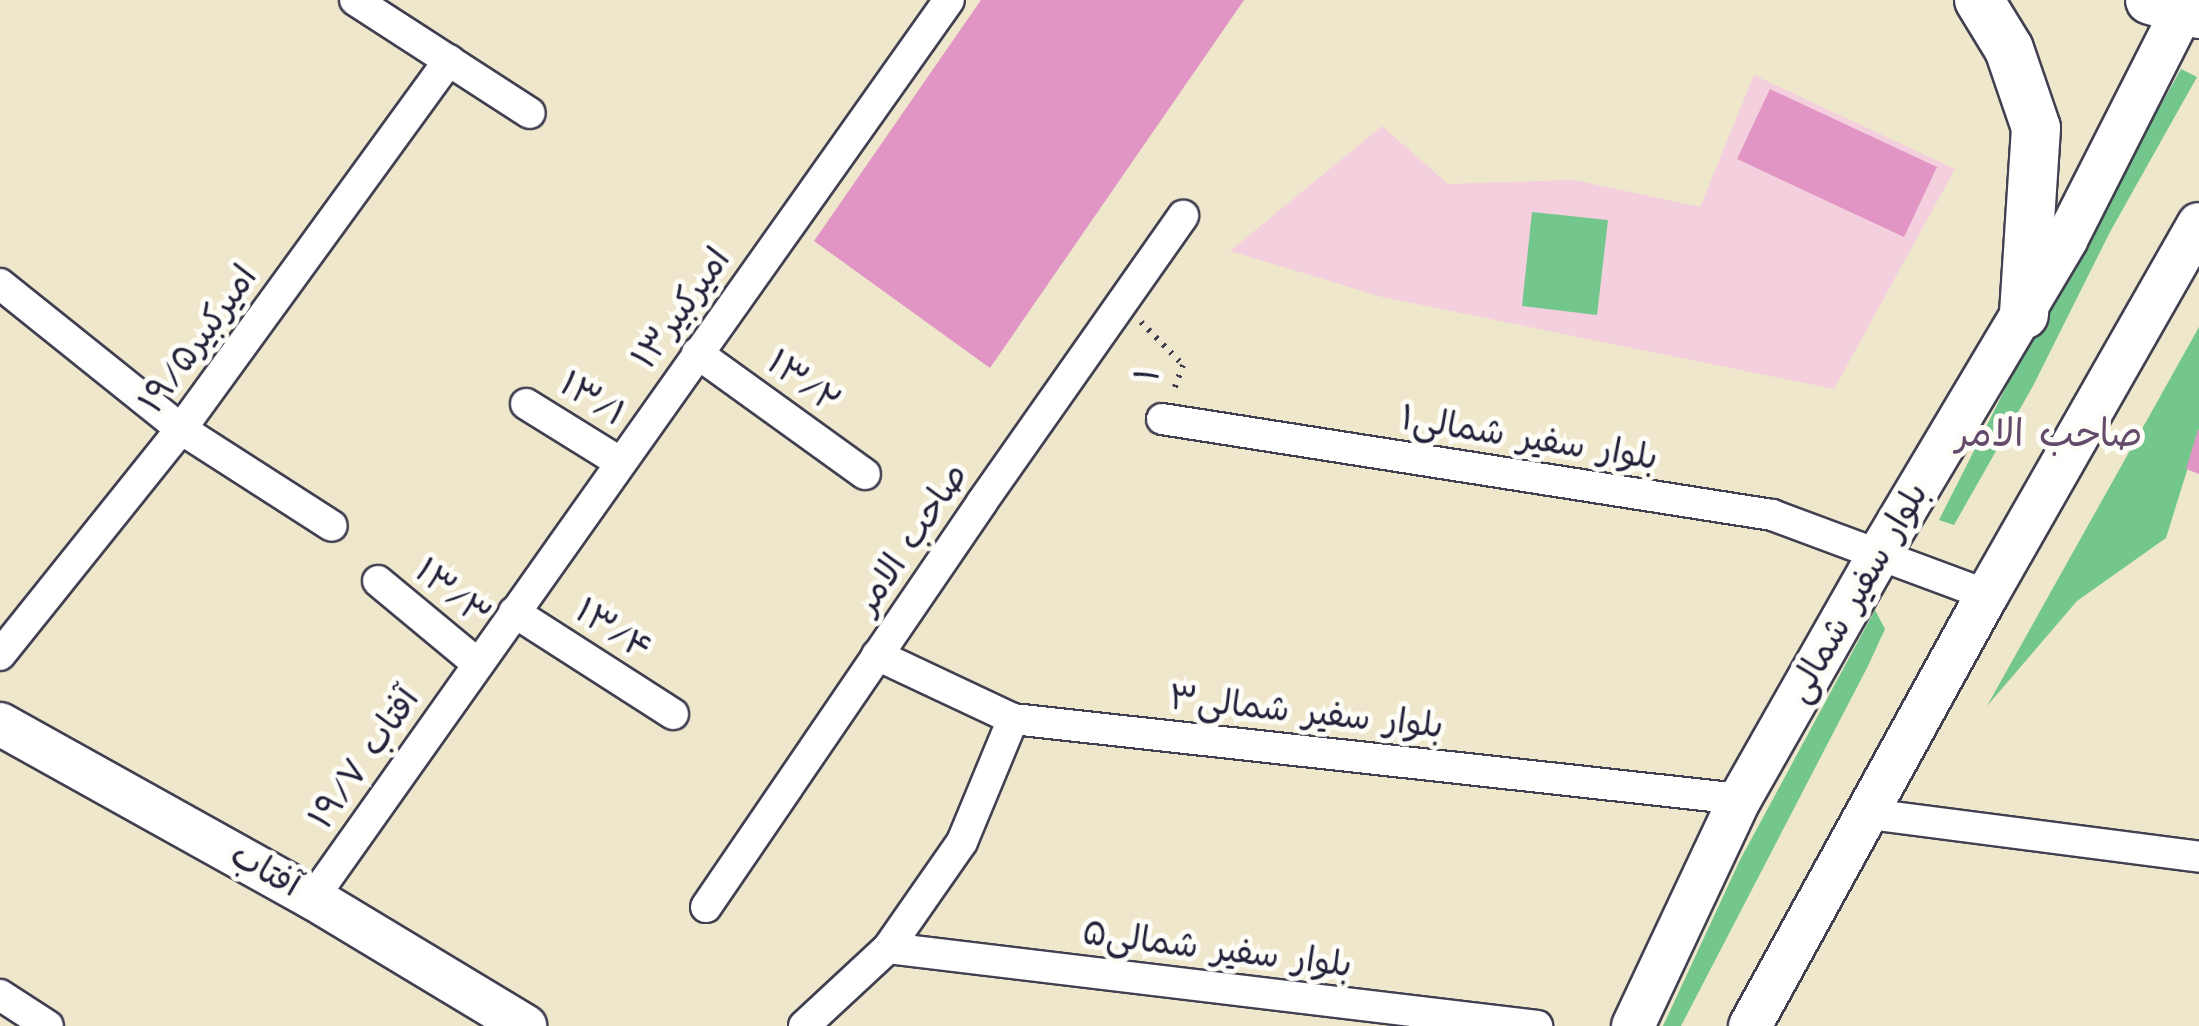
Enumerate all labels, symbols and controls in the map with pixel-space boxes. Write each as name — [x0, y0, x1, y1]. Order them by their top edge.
street label: امیرکبیر۱۳ — [624, 240, 740, 378]
street label: امیرکبیر۱۹/۵ — [131, 258, 267, 422]
street label: ۱۳/۲ — [758, 342, 848, 424]
street label: ۱۳/۱ — [551, 364, 633, 436]
street label: ۱ — [1127, 364, 1171, 386]
street label: بلوار سفیر شمالی۱ — [1398, 398, 1660, 480]
district label: صاحب الامر — [1955, 413, 2143, 459]
street label: صاحب الامر — [846, 456, 978, 622]
street label: بلوار سفیر شمالی — [1778, 476, 1938, 710]
street label: ۱۳/۳ — [405, 551, 499, 637]
street label: ۱۳/۴ — [567, 591, 659, 671]
street label: بلوار سفیر شمالی۳ — [1167, 678, 1445, 748]
street label: آفتاب ۱۹/۷ — [301, 680, 429, 838]
street label: آفتاب — [222, 835, 308, 907]
street label: بلوار سفیر شمالی۵ — [1080, 913, 1354, 987]

